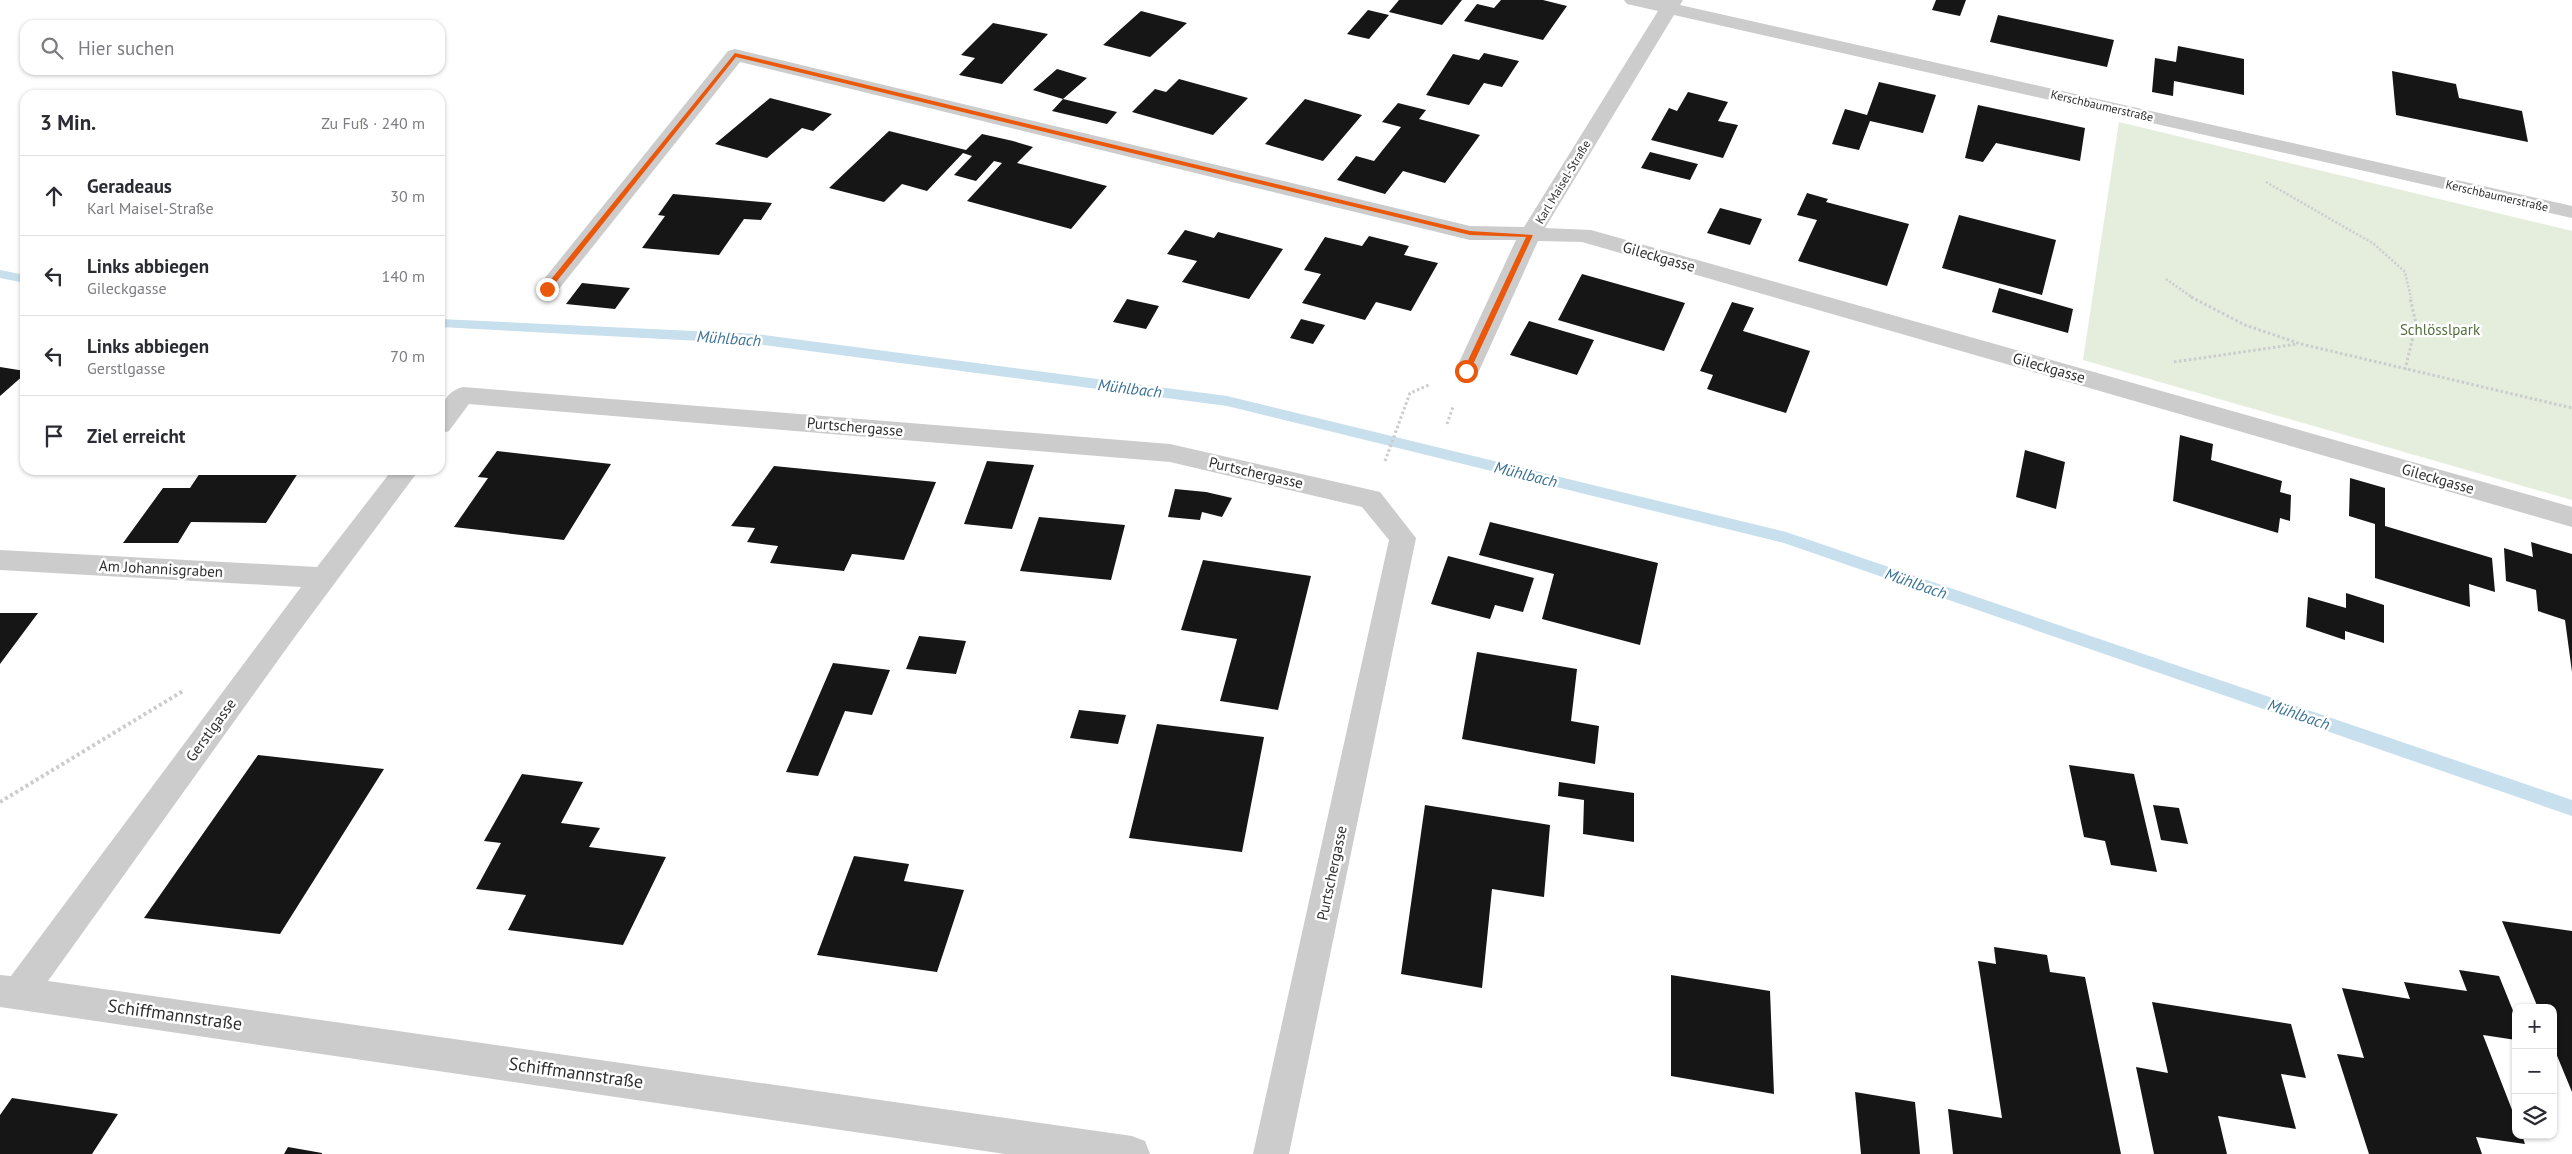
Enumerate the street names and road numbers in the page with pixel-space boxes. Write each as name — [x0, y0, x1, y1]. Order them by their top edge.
street label: Kerschbaumerstraße — [2049, 86, 2155, 125]
street label: Karl Maisel-Straße — [1532, 137, 1593, 226]
street label: Kerschbaumerstraße — [2444, 176, 2550, 215]
street label: Gileckgasse — [1621, 237, 1698, 276]
street label: Gileckgasse — [2011, 348, 2088, 387]
street label: Purtschergasse — [806, 413, 904, 440]
street label: Purtschergasse — [1207, 452, 1305, 493]
street label: Gileckgasse — [2400, 459, 2477, 498]
street label: Am Johannisgraben — [98, 556, 224, 581]
street label: Gerstlgasse — [181, 694, 240, 765]
street label: Purtschergasse — [1312, 824, 1351, 922]
street label: Schiffmannstraße — [106, 994, 244, 1035]
street label: Schiffmannstraße — [507, 1052, 645, 1093]

